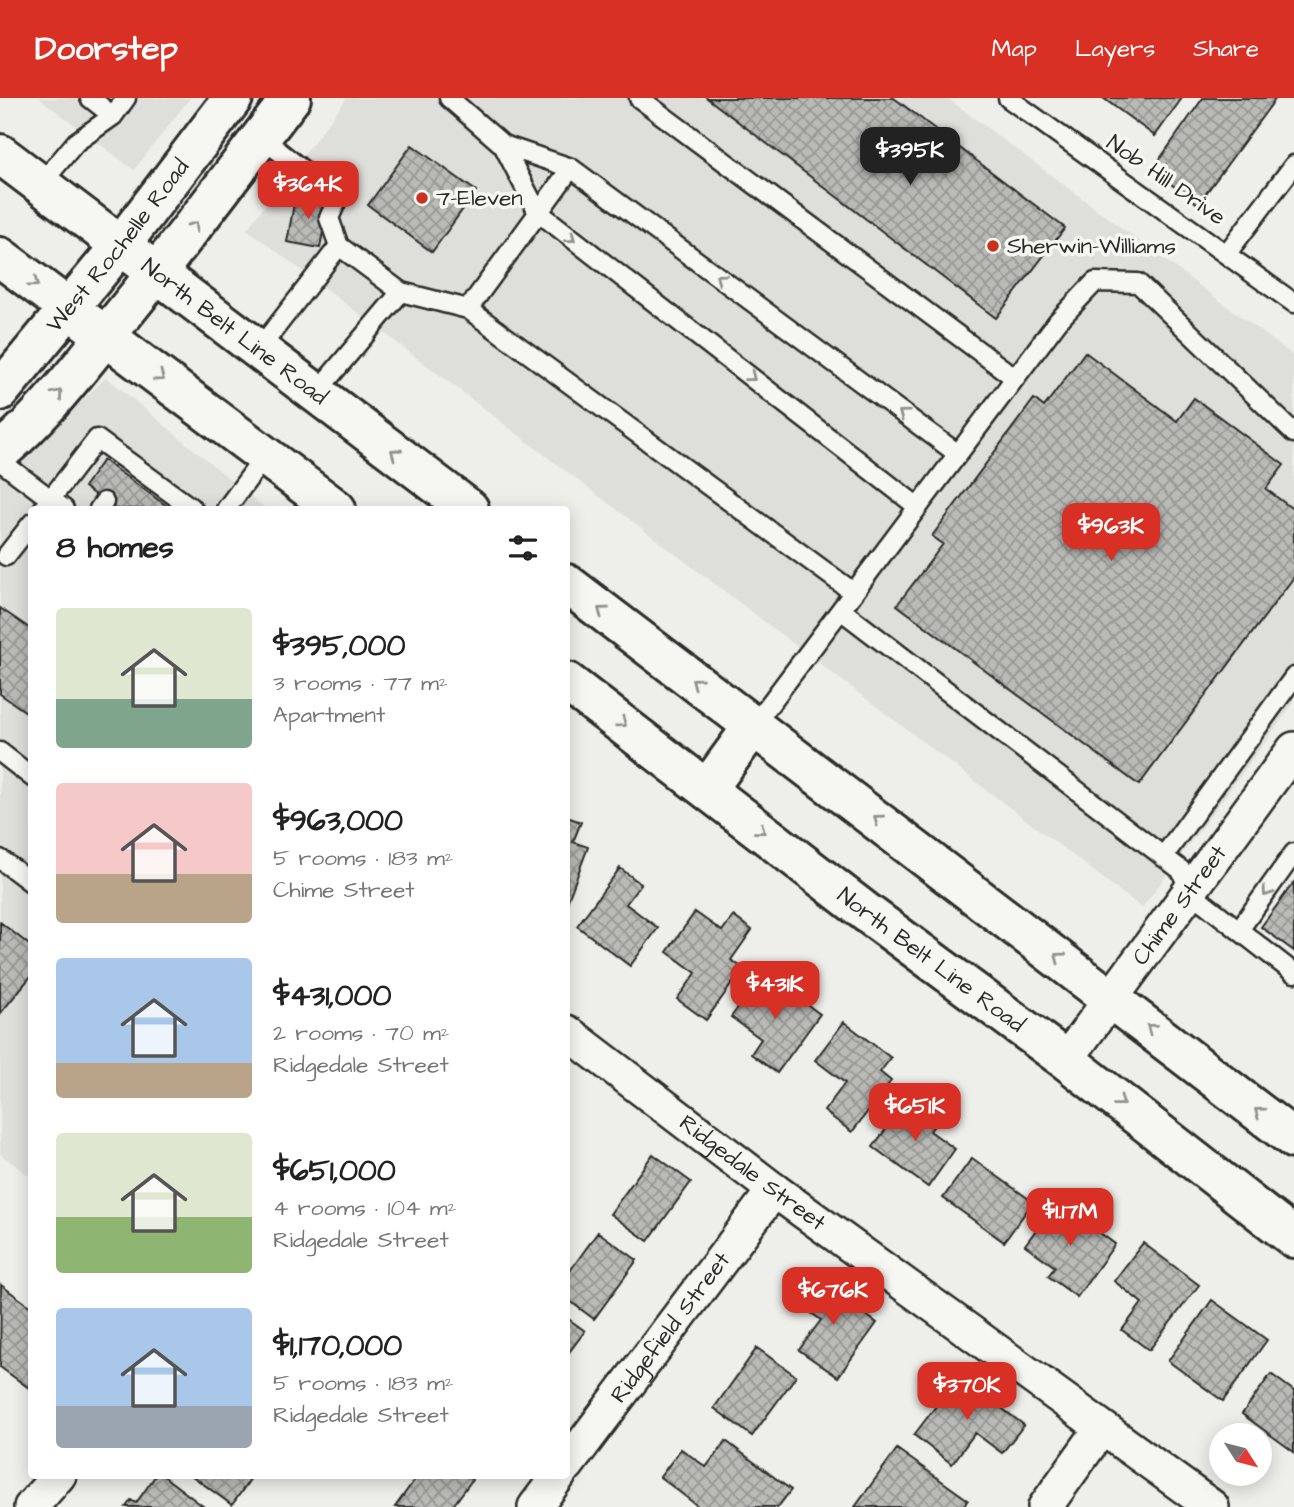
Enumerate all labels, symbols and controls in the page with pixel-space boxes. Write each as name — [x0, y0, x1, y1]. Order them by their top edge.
text: Doorstep — [35, 26, 178, 72]
text: Map — [992, 32, 1037, 66]
text: Layers — [1075, 32, 1155, 66]
text: Share — [1193, 32, 1259, 66]
pin: $395K — [861, 127, 959, 187]
street label: Nob Hill Drive — [1100, 127, 1232, 233]
text: $395K — [876, 134, 944, 166]
street label: West Rochelle Road — [39, 152, 197, 339]
pin: $364K — [259, 162, 357, 221]
text: $364K — [274, 168, 342, 200]
place label: 7-Eleven — [436, 182, 523, 214]
marker: 7-Eleven — [414, 190, 430, 206]
one-way arrow — [185, 221, 198, 233]
one-way arrow — [564, 229, 576, 242]
place label: Sherwin-Williams — [1007, 230, 1176, 262]
marker: Sherwin-Williams — [985, 238, 1001, 254]
street label: North Belt Line Road — [135, 250, 334, 413]
one-way arrow — [26, 274, 39, 287]
one-way arrow — [715, 274, 728, 287]
one-way arrow — [152, 369, 165, 382]
one-way arrow — [743, 369, 756, 382]
one-way arrow — [50, 389, 62, 402]
one-way arrow — [898, 409, 911, 422]
one-way arrow — [391, 449, 403, 462]
pin: $963K — [1062, 504, 1160, 563]
text: $963K — [1078, 510, 1144, 542]
text: 8 homes — [56, 527, 174, 569]
icon: filters — [504, 529, 542, 567]
one-way arrow — [598, 607, 610, 620]
text: $395,000 — [273, 625, 405, 667]
icon: home — [112, 636, 196, 720]
text: 3 rooms · 77 m² — [273, 667, 448, 699]
one-way arrow — [691, 678, 704, 690]
text: Apartment — [273, 699, 385, 731]
one-way arrow — [614, 715, 626, 728]
text: $963,000 — [273, 800, 403, 842]
icon: home — [112, 811, 196, 895]
one-way arrow — [873, 815, 885, 827]
one-way arrow — [754, 821, 766, 834]
street label: Chime Street — [1125, 838, 1235, 972]
text: 5 rooms · 183 m² — [273, 842, 453, 874]
text: Chime Street — [273, 874, 415, 906]
street label: North Belt Line Road — [830, 880, 1032, 1040]
one-way arrow — [1262, 884, 1275, 897]
one-way arrow — [1054, 952, 1067, 965]
pin: $431K — [726, 962, 824, 1021]
text: $431K — [746, 968, 804, 1000]
text: $431,000 — [273, 975, 391, 1017]
icon: home — [112, 986, 196, 1070]
text: 2 rooms · 70 m² — [273, 1017, 449, 1049]
one-way arrow — [1147, 1024, 1160, 1036]
text: Ridgedale Street — [273, 1049, 449, 1081]
pin: $651K — [866, 1084, 964, 1143]
text: $651K — [885, 1090, 945, 1122]
one-way arrow — [1112, 1094, 1125, 1107]
street label: Ridgedale Street — [673, 1107, 833, 1239]
one-way arrow — [1254, 1107, 1267, 1120]
text: $651,000 — [273, 1150, 396, 1192]
icon: home — [112, 1161, 196, 1245]
pin: $1.17M — [1013, 1188, 1127, 1248]
text: 4 rooms · 104 m² — [273, 1192, 456, 1224]
text: $1.17M — [1042, 1195, 1098, 1227]
text: Ridgedale Street — [273, 1224, 449, 1256]
street label: Ridgefield Street — [603, 1245, 738, 1410]
pin: $676K — [784, 1268, 882, 1327]
text: $676K — [798, 1274, 868, 1306]
text: $1,170,000 — [273, 1325, 402, 1367]
icon: home — [112, 1336, 196, 1420]
pin: $370K — [918, 1362, 1016, 1422]
text: 5 rooms · 183 m² — [273, 1367, 453, 1399]
text: $370K — [933, 1369, 1001, 1401]
text: Ridgedale Street — [273, 1399, 449, 1431]
north arrow — [1209, 1423, 1272, 1486]
map controls — [1209, 1423, 1272, 1486]

